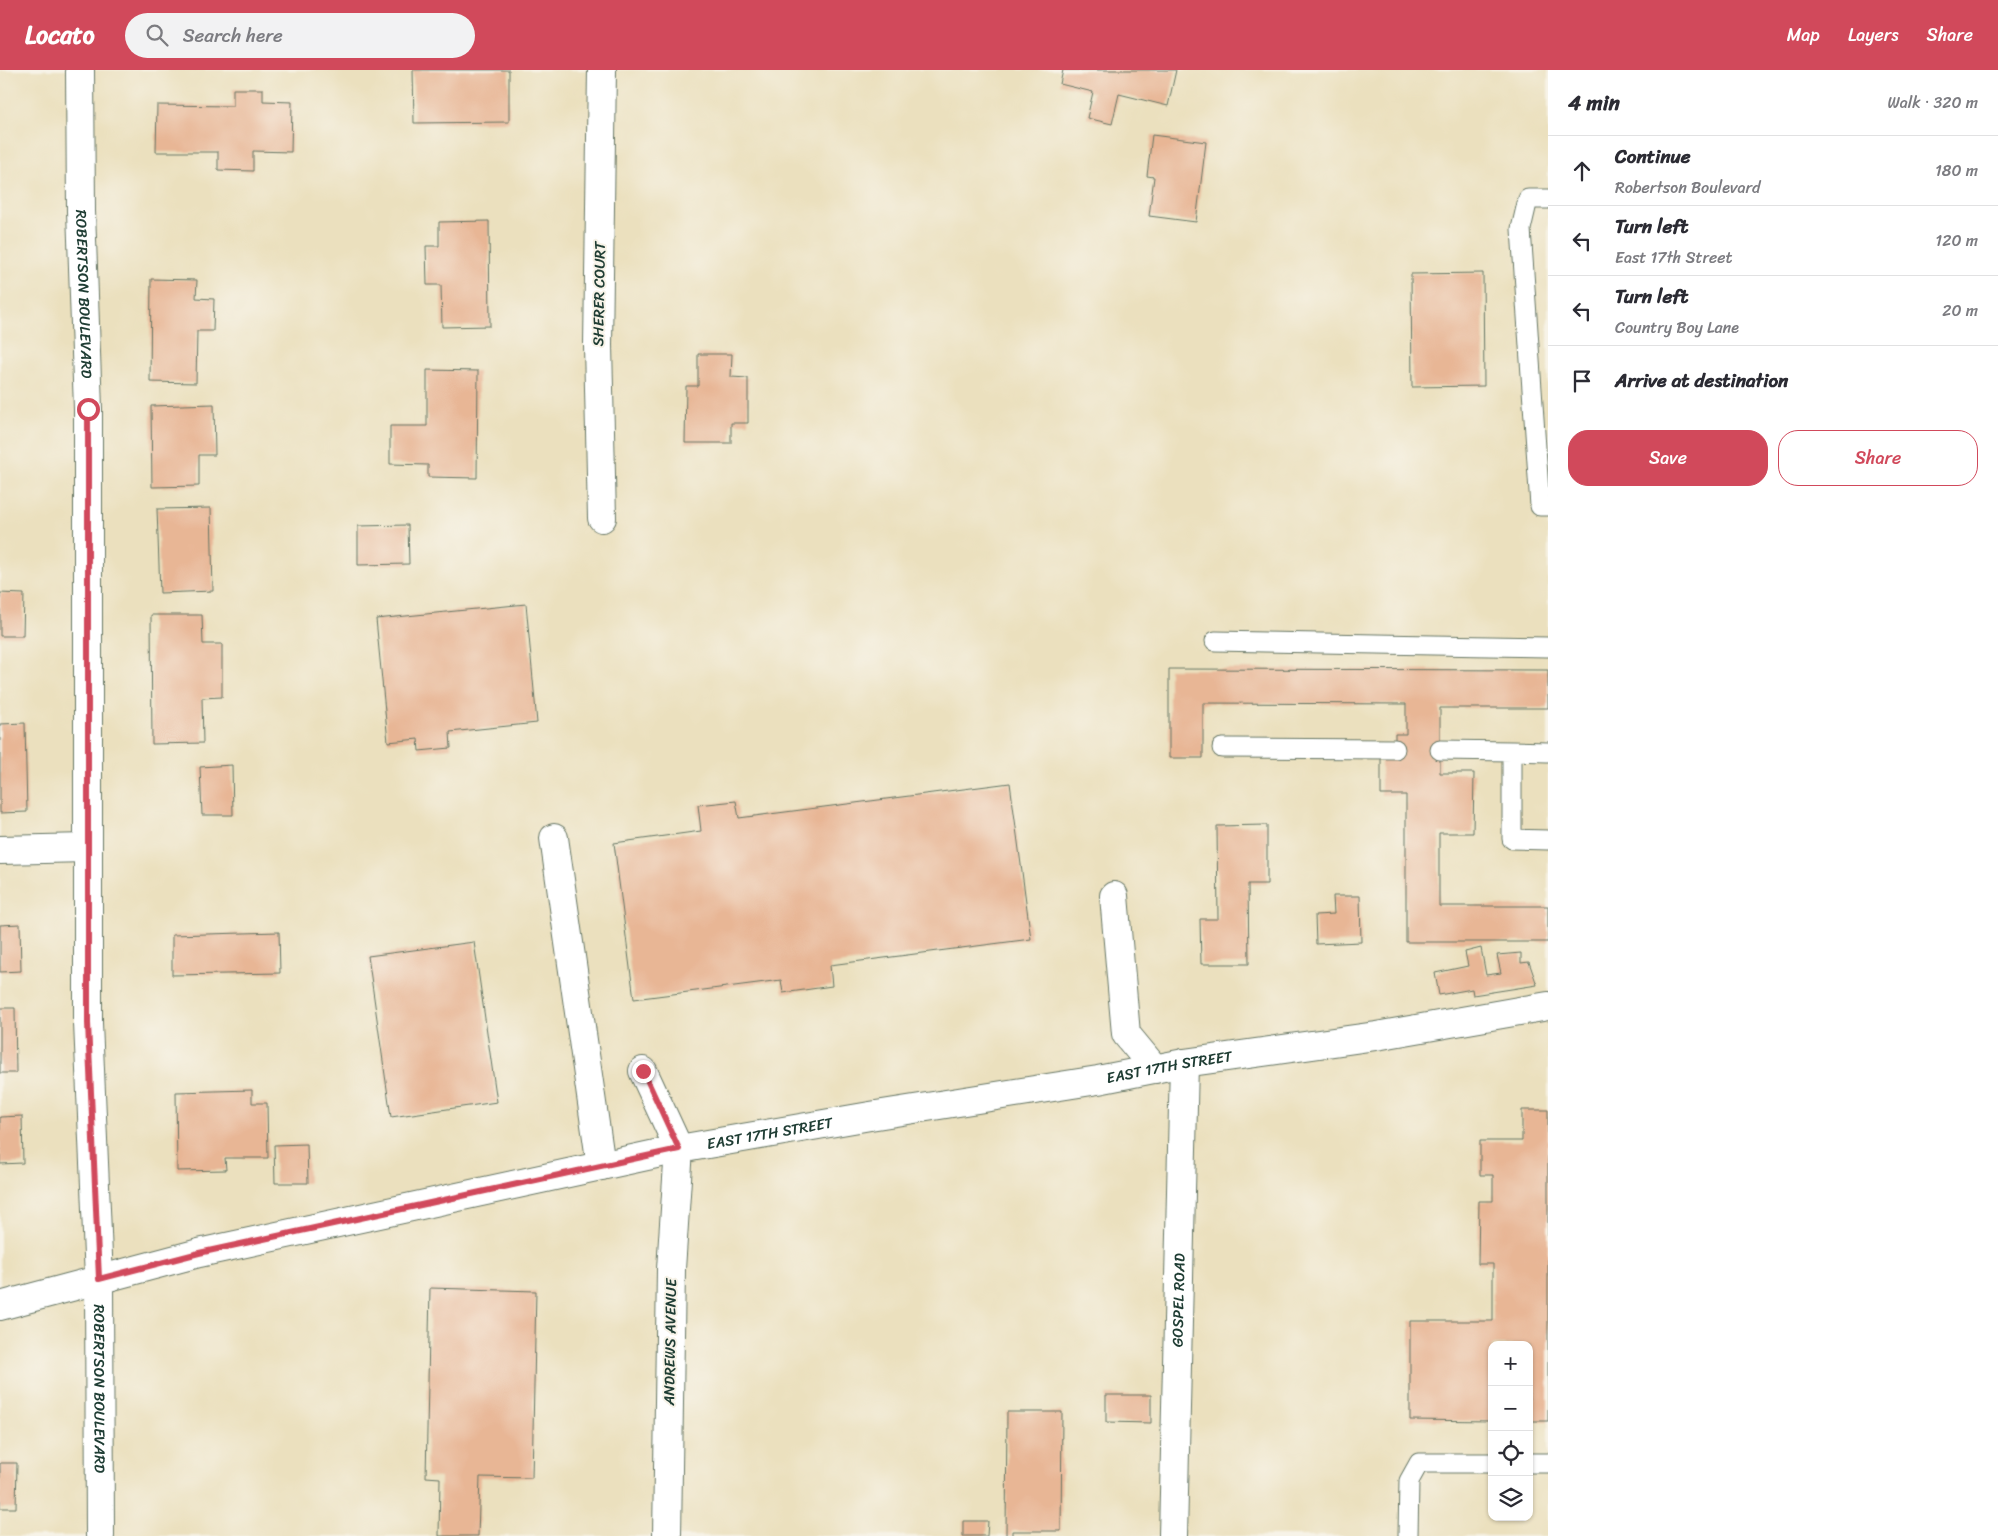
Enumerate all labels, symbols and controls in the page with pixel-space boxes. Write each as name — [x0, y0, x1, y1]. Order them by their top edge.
search box — [125, 13, 475, 58]
text: Locato — [25, 14, 95, 56]
text: Search here — [183, 19, 283, 52]
text: Map — [1787, 19, 1820, 51]
text: Layers — [1848, 19, 1899, 51]
text: Share — [1927, 19, 1973, 51]
icon: search — [143, 21, 171, 49]
text: 4 min — [1568, 84, 1620, 122]
text: Walk · 320 m — [1887, 88, 1978, 117]
text: Continue — [1615, 140, 1691, 173]
text: 180 m — [1935, 156, 1978, 185]
icon: ahead — [1568, 157, 1596, 185]
text: Robertson Boulevard — [1615, 173, 1760, 202]
street label: ROBERTSON BOULEVARD — [68, 209, 100, 379]
text: Turn left — [1615, 210, 1688, 243]
text: 120 m — [1935, 226, 1978, 255]
icon: left — [1568, 227, 1596, 255]
street label: SHERER COURT — [585, 240, 613, 347]
text: East 17th Street — [1615, 243, 1732, 272]
text: Turn left — [1615, 280, 1688, 313]
text: 20 m — [1942, 296, 1978, 325]
icon: left — [1568, 297, 1596, 325]
text: Country Boy Lane — [1615, 313, 1739, 342]
text: Arrive at destination — [1615, 364, 1788, 397]
icon: arrive — [1568, 367, 1596, 395]
route start — [77, 398, 100, 421]
button: Save — [1568, 430, 1768, 486]
button: Share — [1778, 430, 1978, 486]
street label: EAST 17TH STREET — [1104, 1043, 1234, 1091]
route end — [632, 1060, 655, 1083]
street label: EAST 17TH STREET — [705, 1110, 835, 1157]
street label: GOSPEL ROAD — [1164, 1253, 1193, 1347]
street label: ANDREWS AVENUE — [656, 1277, 684, 1407]
street label: ROBERTSON BOULEVARD — [86, 1304, 113, 1473]
map controls — [1488, 1341, 1533, 1521]
button: + — [1488, 1341, 1533, 1386]
button: − — [1488, 1386, 1533, 1431]
button: locate — [1488, 1431, 1533, 1476]
button: layers — [1488, 1476, 1533, 1521]

